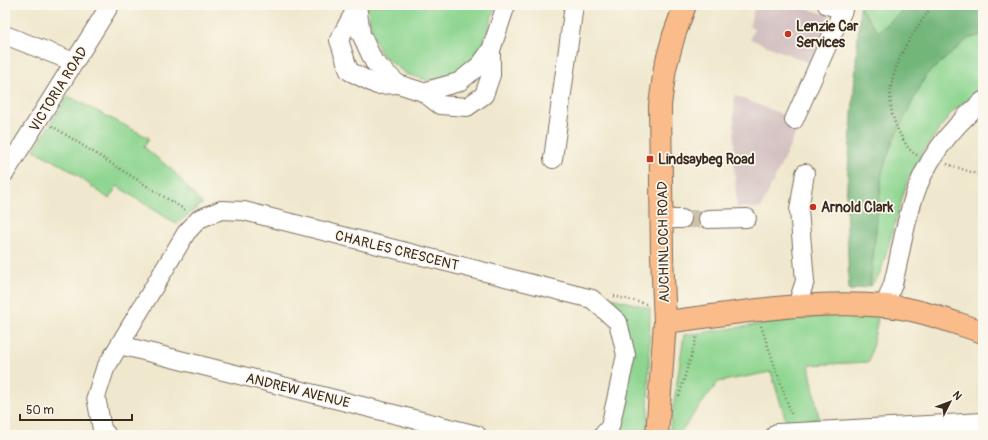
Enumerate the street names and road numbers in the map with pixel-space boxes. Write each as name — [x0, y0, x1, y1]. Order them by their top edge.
street label: VICTORIA ROAD — [26, 44, 91, 135]
street label: AUCHINLOCH ROAD — [654, 181, 673, 303]
street label: CHARLES CRESCENT — [333, 227, 461, 274]
street label: ANDREW AVENUE — [244, 369, 352, 412]

